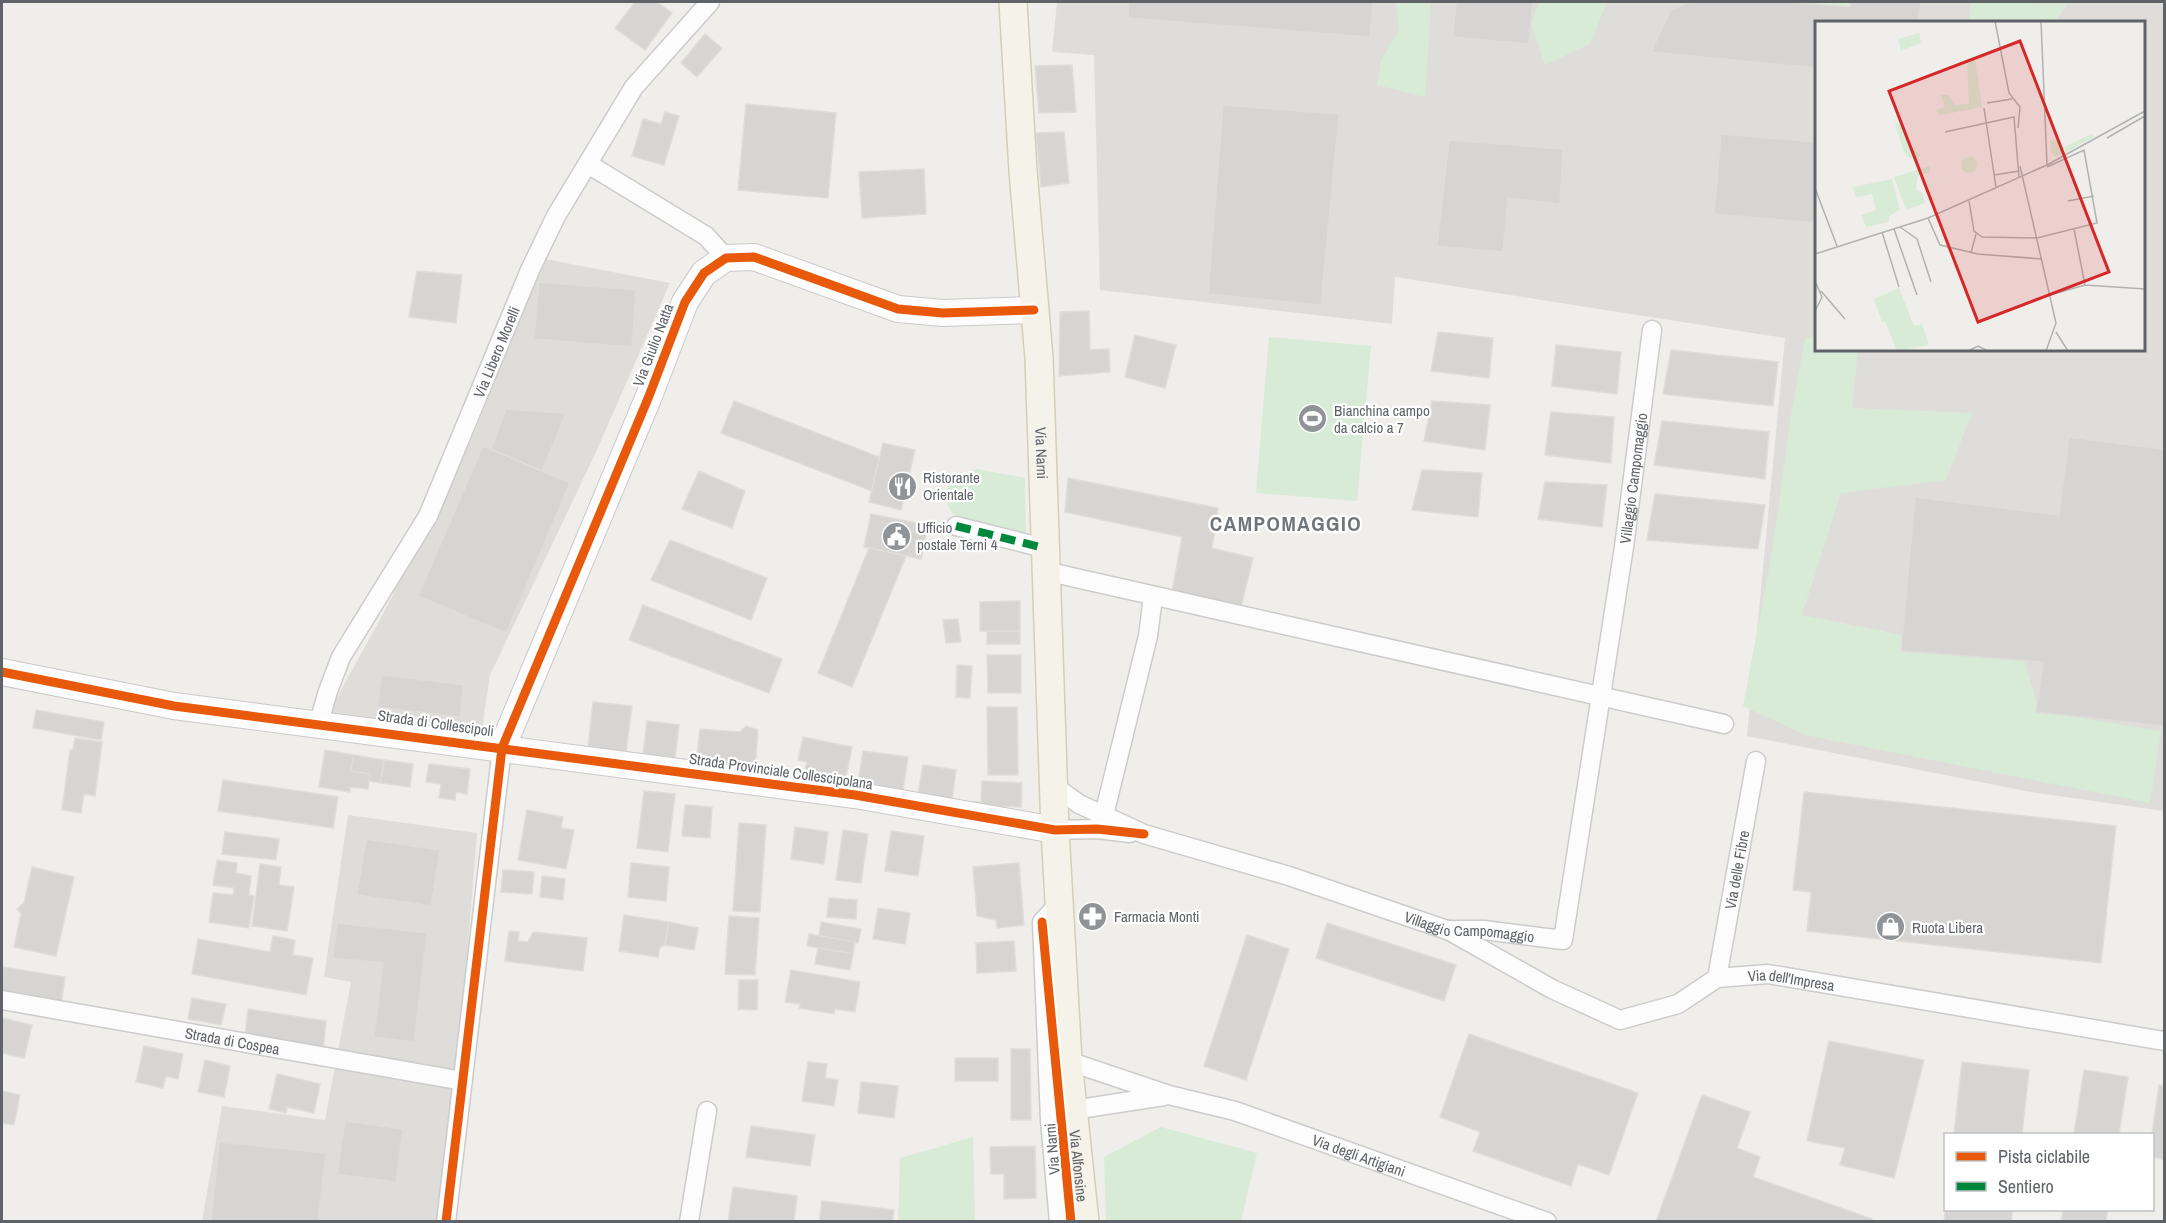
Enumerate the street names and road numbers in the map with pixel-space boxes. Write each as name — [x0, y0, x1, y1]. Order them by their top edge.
street label: Via Giulio Natta — [628, 300, 679, 390]
street label: Via Libero Morelli — [468, 303, 524, 401]
street label: Villaggio Campomaggio — [1614, 411, 1652, 545]
street label: Via Narni — [1031, 427, 1054, 479]
street label: Strada di Collescipoli — [377, 704, 495, 742]
street label: Strada Provinciale Collescipolana — [688, 748, 874, 794]
street label: Via delle Fibre — [1719, 828, 1754, 911]
street label: Villaggio Campomaggio — [1402, 906, 1536, 947]
street label: Via dell'Impresa — [1747, 963, 1836, 996]
street label: Strada di Cospea — [183, 1022, 282, 1059]
street label: Via Narni — [1039, 1122, 1065, 1176]
street label: Via Alfonsine — [1065, 1129, 1093, 1203]
street label: Via degli Artigiani — [1309, 1129, 1408, 1181]

